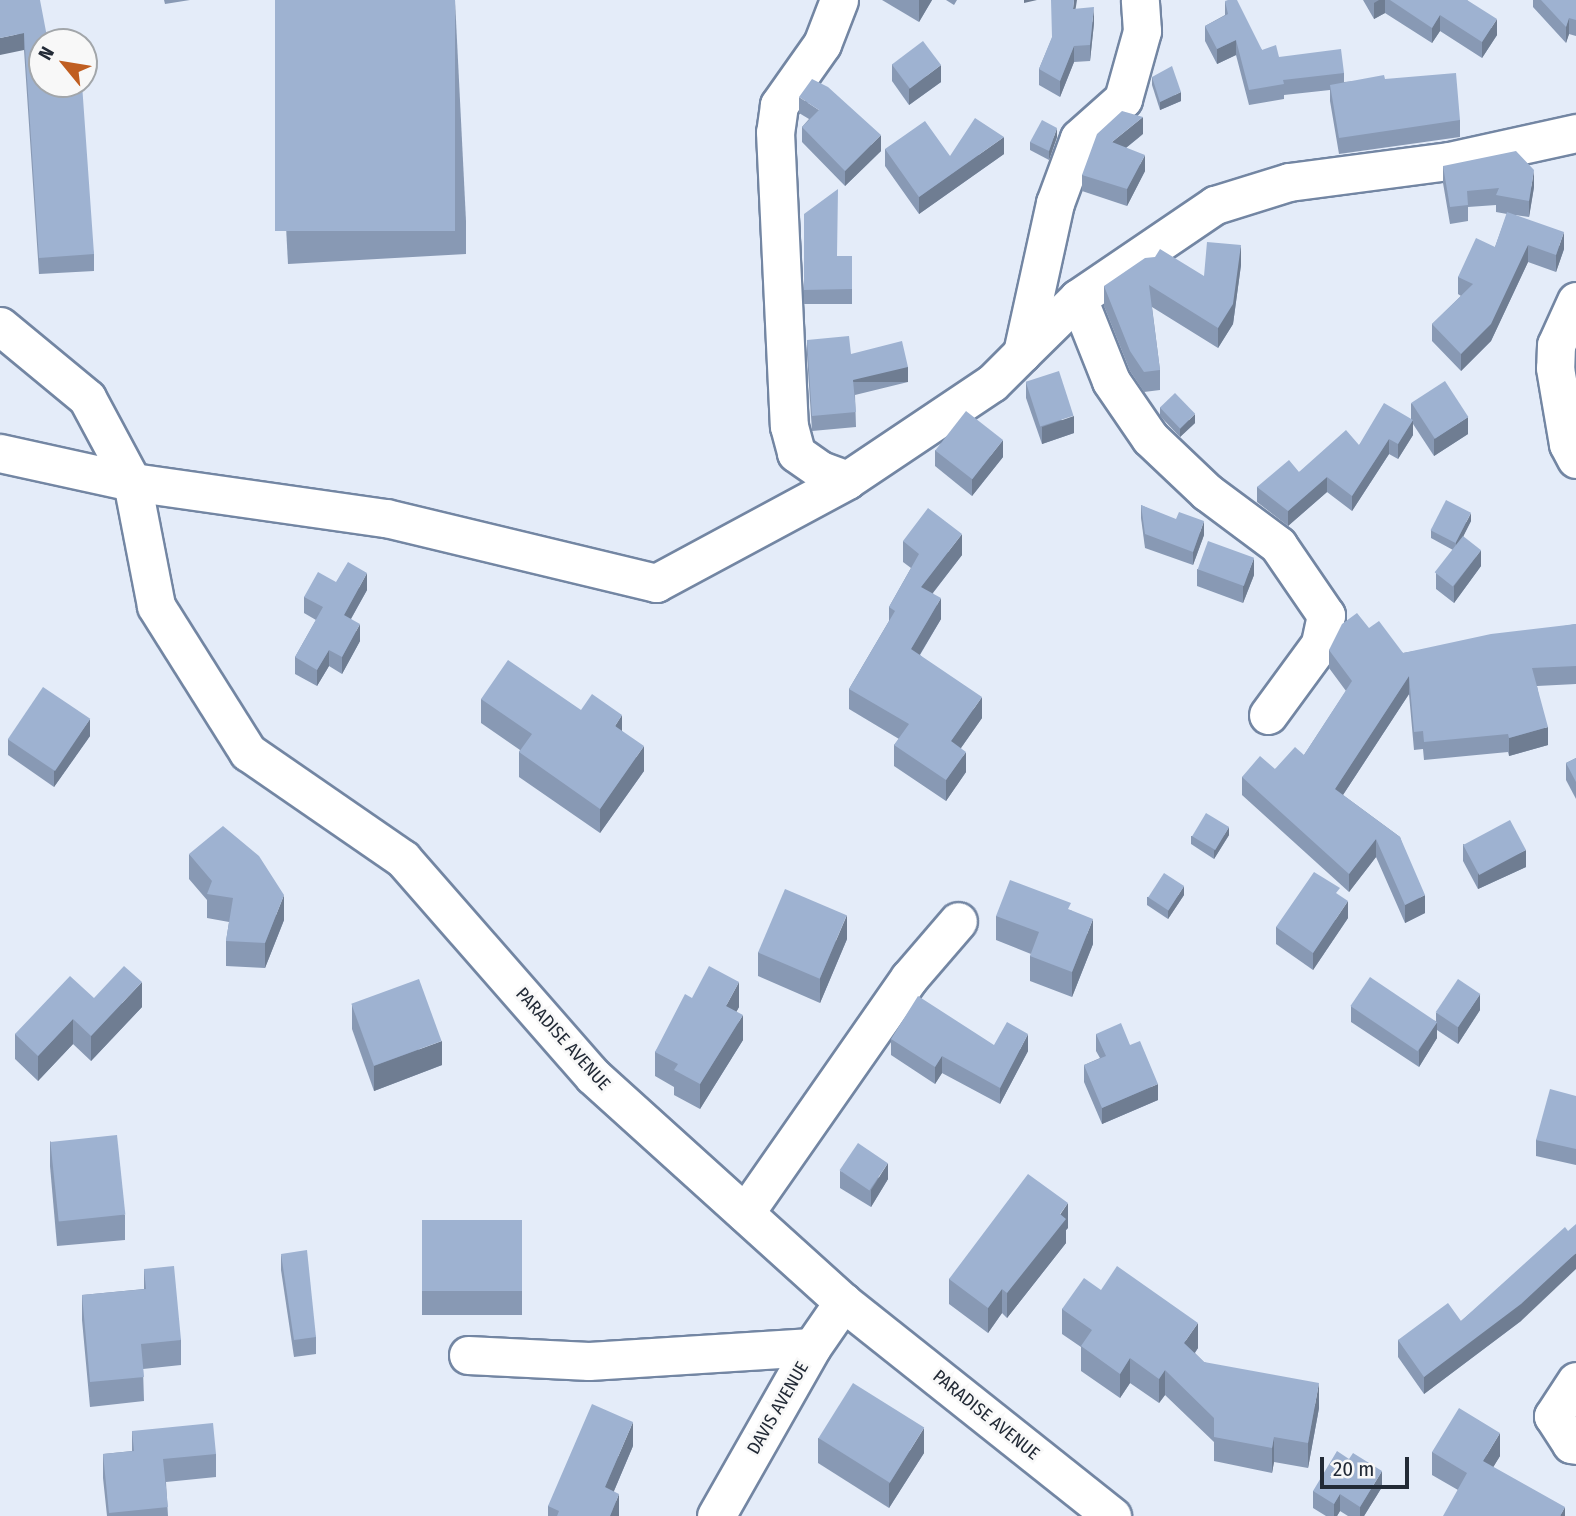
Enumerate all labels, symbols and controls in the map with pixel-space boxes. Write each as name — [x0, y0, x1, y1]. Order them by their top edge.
north arrow — [28, 28, 98, 98]
text: N — [33, 43, 59, 64]
street label: PARADISE AVENUE — [511, 983, 615, 1095]
street label: DAVIS AVENUE — [743, 1358, 813, 1458]
street label: PARADISE AVENUE — [928, 1366, 1044, 1464]
scale bar — [1324, 1442, 1413, 1486]
text: 20 m — [1333, 1456, 1374, 1482]

